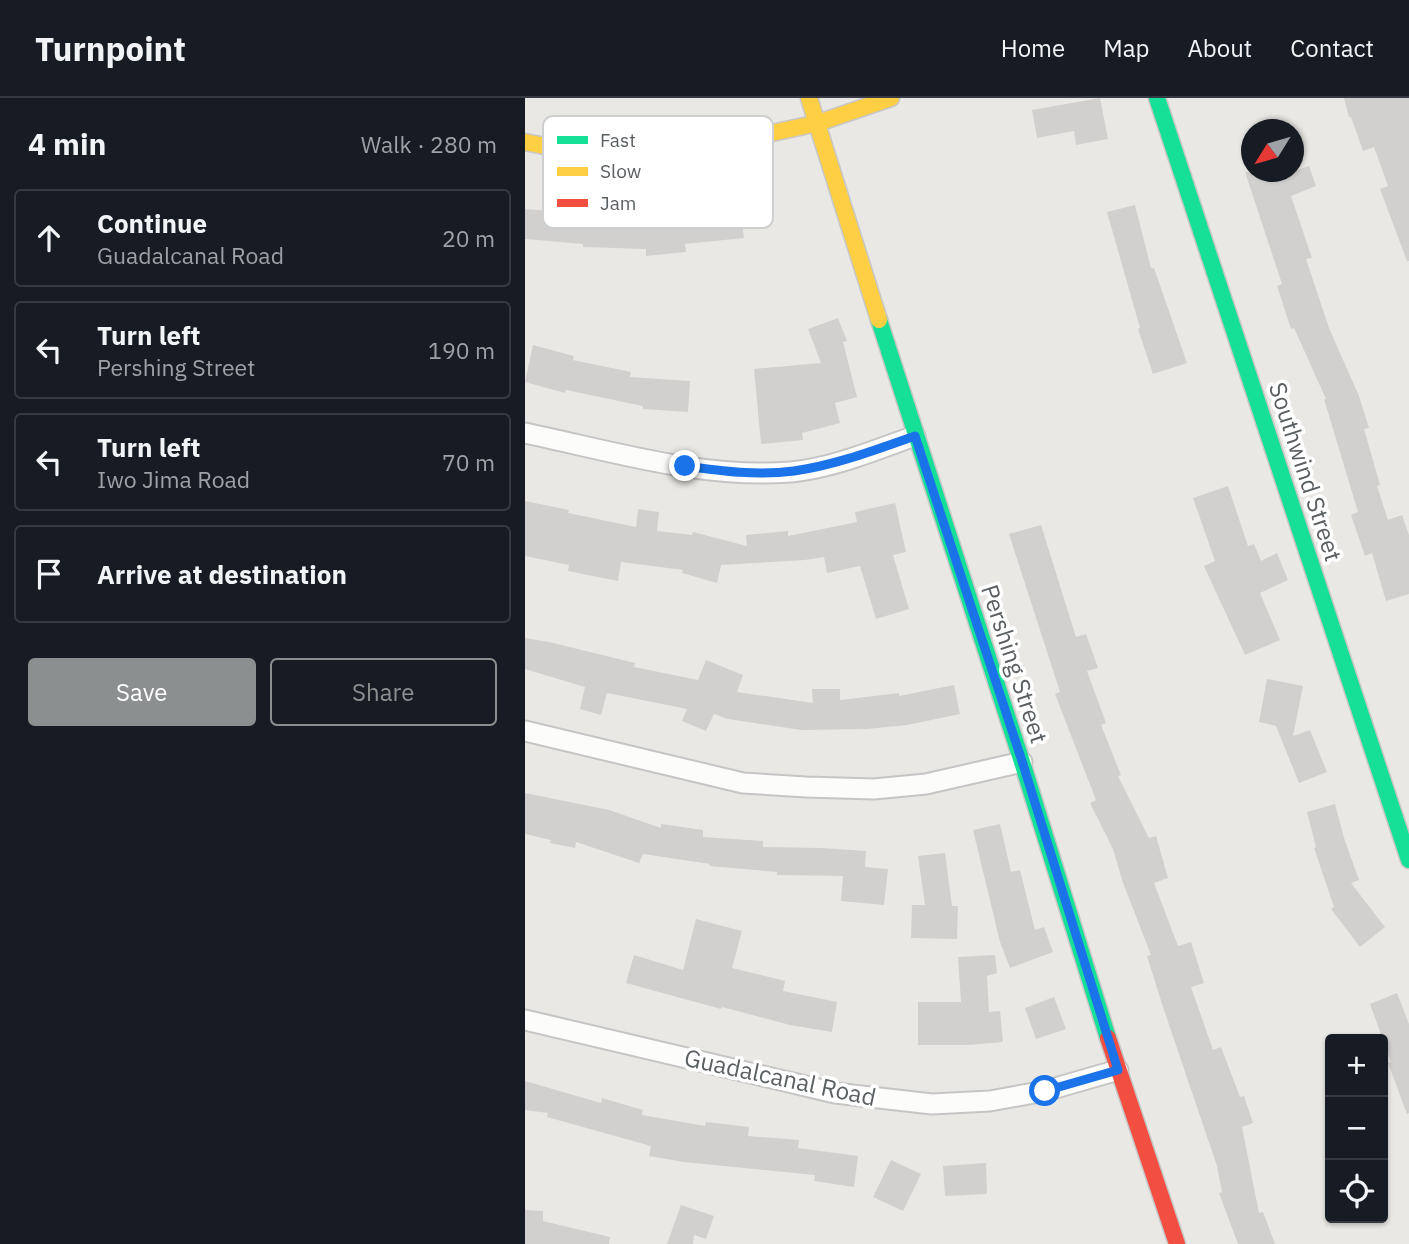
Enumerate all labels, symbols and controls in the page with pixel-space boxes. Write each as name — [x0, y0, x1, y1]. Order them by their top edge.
text: Turnpoint — [35, 27, 186, 70]
text: Home — [1001, 32, 1065, 64]
text: Map — [1103, 32, 1149, 64]
text: About — [1187, 32, 1252, 64]
text: Contact — [1290, 32, 1374, 64]
legend — [543, 116, 773, 228]
north arrow — [1241, 119, 1304, 182]
text: 4 min — [28, 124, 106, 163]
text: Fast — [600, 128, 636, 152]
text: Walk · 280 m — [361, 129, 497, 159]
text: Slow — [600, 159, 641, 183]
text: Jam — [600, 191, 636, 215]
text: Continue — [97, 206, 207, 240]
icon: ahead — [30, 219, 68, 257]
text: 20 m — [442, 223, 495, 253]
text: Guadalcanal Road — [97, 240, 284, 270]
text: Turn left — [97, 318, 200, 352]
icon: left — [30, 331, 68, 369]
text: 190 m — [428, 335, 495, 365]
text: Pershing Street — [97, 352, 255, 382]
street label: Southwind Street — [1262, 378, 1350, 565]
text: Turn left — [97, 430, 200, 464]
icon: left — [30, 443, 68, 481]
text: 70 m — [442, 447, 495, 477]
route end — [669, 450, 700, 481]
text: Iwo Jima Road — [97, 464, 250, 494]
icon: arrive — [30, 555, 68, 593]
text: Arrive at destination — [97, 557, 347, 591]
street label: Pershing Street — [974, 580, 1056, 747]
button: Save — [28, 658, 256, 726]
button: Share — [270, 658, 497, 726]
map controls — [1325, 1034, 1388, 1223]
button: + — [1325, 1034, 1388, 1097]
street label: Guadalcanal Road — [681, 1041, 879, 1113]
route start — [1029, 1075, 1060, 1106]
button: − — [1325, 1097, 1388, 1160]
button: locate — [1325, 1160, 1388, 1223]

